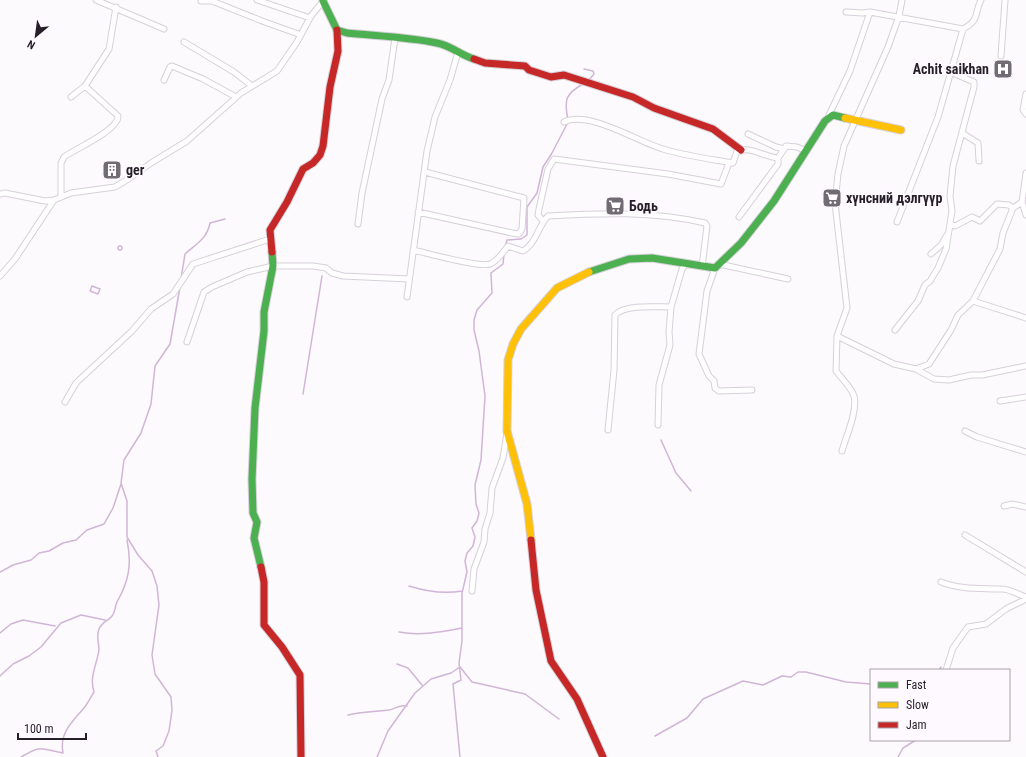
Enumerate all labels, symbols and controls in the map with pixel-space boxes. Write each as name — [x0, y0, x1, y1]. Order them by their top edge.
north arrow — [16, 16, 56, 56]
text: N — [25, 37, 37, 52]
hospital icon: Achit saikhan — [992, 58, 1014, 80]
place label: Achit saikhan — [913, 61, 989, 77]
building icon: ger — [101, 159, 123, 181]
place label: ger — [126, 162, 145, 178]
supermarket icon: хүнсний дэлгүүр — [821, 187, 843, 209]
place label: хүнсний дэлгүүр — [846, 190, 942, 206]
supermarket icon: Бодь — [604, 195, 626, 217]
place label: Бодь — [629, 198, 658, 214]
legend — [870, 669, 1010, 741]
text: Fast — [906, 678, 927, 692]
text: Slow — [906, 698, 929, 712]
scale bar — [18, 715, 86, 741]
text: Jam — [906, 718, 927, 732]
text: 100 m — [24, 722, 54, 736]

